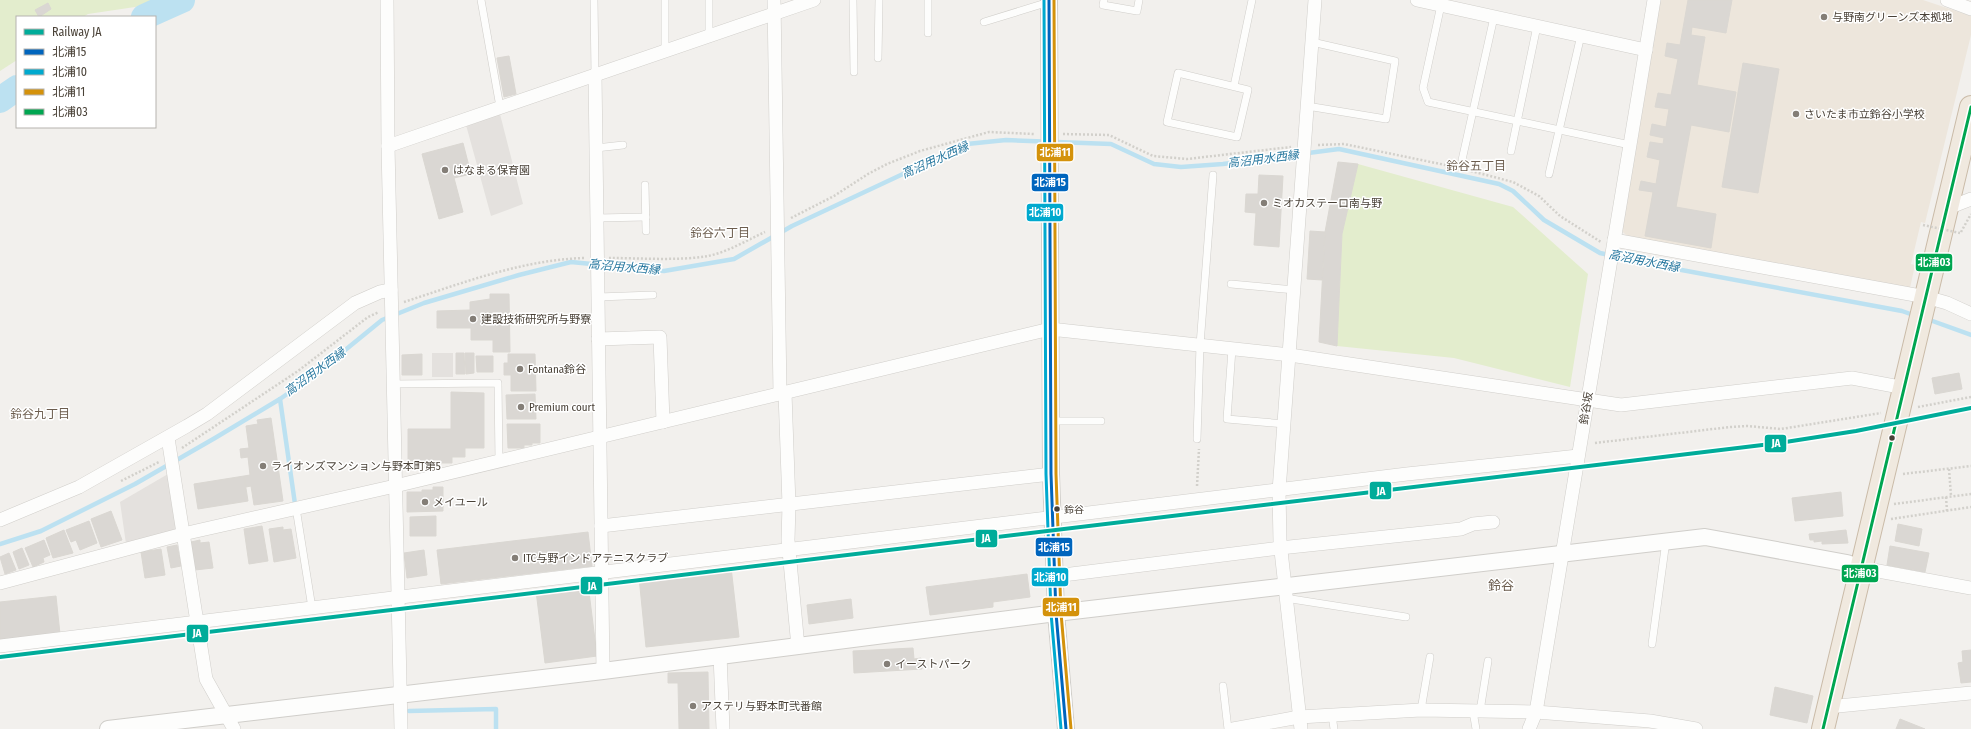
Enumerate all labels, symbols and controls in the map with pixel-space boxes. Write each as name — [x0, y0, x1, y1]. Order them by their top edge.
place label: 与野南グリーンズ本拠地 — [1832, 11, 1952, 24]
marker: 与野南グリーンズ本拠地 — [1819, 12, 1829, 22]
legend — [16, 16, 156, 128]
text: Railway JA — [52, 25, 102, 39]
text: 北浦15 — [52, 45, 87, 59]
text: 北浦10 — [52, 65, 87, 79]
text: 北浦11 — [52, 85, 85, 99]
text: 北浦03 — [52, 105, 88, 119]
place label: さいたま市立鈴谷小学校 — [1804, 108, 1925, 121]
marker: さいたま市立鈴谷小学校 — [1791, 109, 1801, 119]
water label: 高沼用水西縁 — [899, 138, 973, 181]
line badge: 北浦11 — [1036, 143, 1074, 162]
text: 北浦11 — [1039, 146, 1071, 159]
water label: 高沼用水西縁 — [1226, 147, 1302, 170]
district label: 鈴谷五丁目 — [1446, 159, 1506, 173]
place label: はなまる保育園 — [453, 164, 530, 177]
marker: はなまる保育園 — [440, 165, 450, 175]
line badge: 北浦15 — [1031, 173, 1069, 192]
text: 北浦15 — [1034, 176, 1067, 189]
place label: ミオカステーロ南与野 — [1272, 197, 1382, 210]
marker: ミオカステーロ南与野 — [1259, 198, 1269, 208]
line badge: 北浦10 — [1026, 203, 1064, 222]
text: 北浦10 — [1029, 206, 1061, 219]
district label: 鈴谷六丁目 — [690, 226, 750, 240]
water label: 高沼用水西縁 — [1607, 247, 1683, 275]
line badge: 北浦03 — [1915, 253, 1953, 272]
text: 北浦03 — [1917, 256, 1951, 269]
water label: 高沼用水西縁 — [588, 257, 662, 277]
place label: 建設技術研究所与野寮 — [481, 313, 591, 326]
marker: 建設技術研究所与野寮 — [468, 314, 478, 324]
water label: 高沼用水西縁 — [282, 344, 350, 399]
place label: Fontana鈴谷 — [528, 363, 586, 376]
marker: Fontana鈴谷 — [515, 364, 525, 374]
street label: 鈴谷坂 — [1577, 391, 1595, 425]
place label: Premium court — [529, 401, 595, 414]
marker: Premium court — [516, 402, 526, 412]
district label: 鈴谷九丁目 — [10, 407, 70, 421]
unlabelled marker — [1887, 433, 1897, 443]
line badge: JA — [1764, 434, 1787, 453]
text: JA — [1770, 437, 1782, 450]
place label: ライオンズマンション与野本町第5 — [271, 460, 441, 473]
marker: ライオンズマンション与野本町第5 — [258, 461, 268, 471]
line badge: JA — [1369, 481, 1392, 500]
text: JA — [1375, 485, 1387, 498]
place label: メイユール — [433, 496, 488, 509]
marker: メイユール — [420, 497, 430, 507]
marker: 鈴谷 — [1052, 504, 1062, 514]
place label: 鈴谷 — [1064, 504, 1084, 516]
line badge: JA — [975, 529, 998, 548]
text: JA — [980, 532, 992, 545]
line badge: 北浦15 — [1035, 537, 1073, 557]
text: 北浦15 — [1038, 541, 1071, 554]
place label: ITC与野インドアテニスクラブ — [523, 552, 668, 565]
marker: ITC与野インドアテニスクラブ — [510, 553, 520, 563]
line badge: 北浦03 — [1841, 564, 1879, 583]
line badge: 北浦10 — [1031, 567, 1069, 587]
text: 北浦03 — [1843, 567, 1877, 580]
text: 北浦10 — [1034, 571, 1066, 584]
line badge: JA — [580, 576, 603, 595]
district label: 鈴谷 — [1488, 578, 1514, 593]
text: JA — [586, 580, 598, 593]
line badge: 北浦11 — [1042, 597, 1080, 617]
text: 北浦11 — [1045, 601, 1077, 614]
line badge: JA — [186, 624, 209, 643]
text: JA — [191, 627, 203, 640]
place label: イーストパーク — [895, 658, 971, 671]
marker: イーストパーク — [882, 659, 892, 669]
place label: アステリ与野本町弐番館 — [701, 700, 822, 713]
marker: アステリ与野本町弐番館 — [688, 701, 698, 711]

